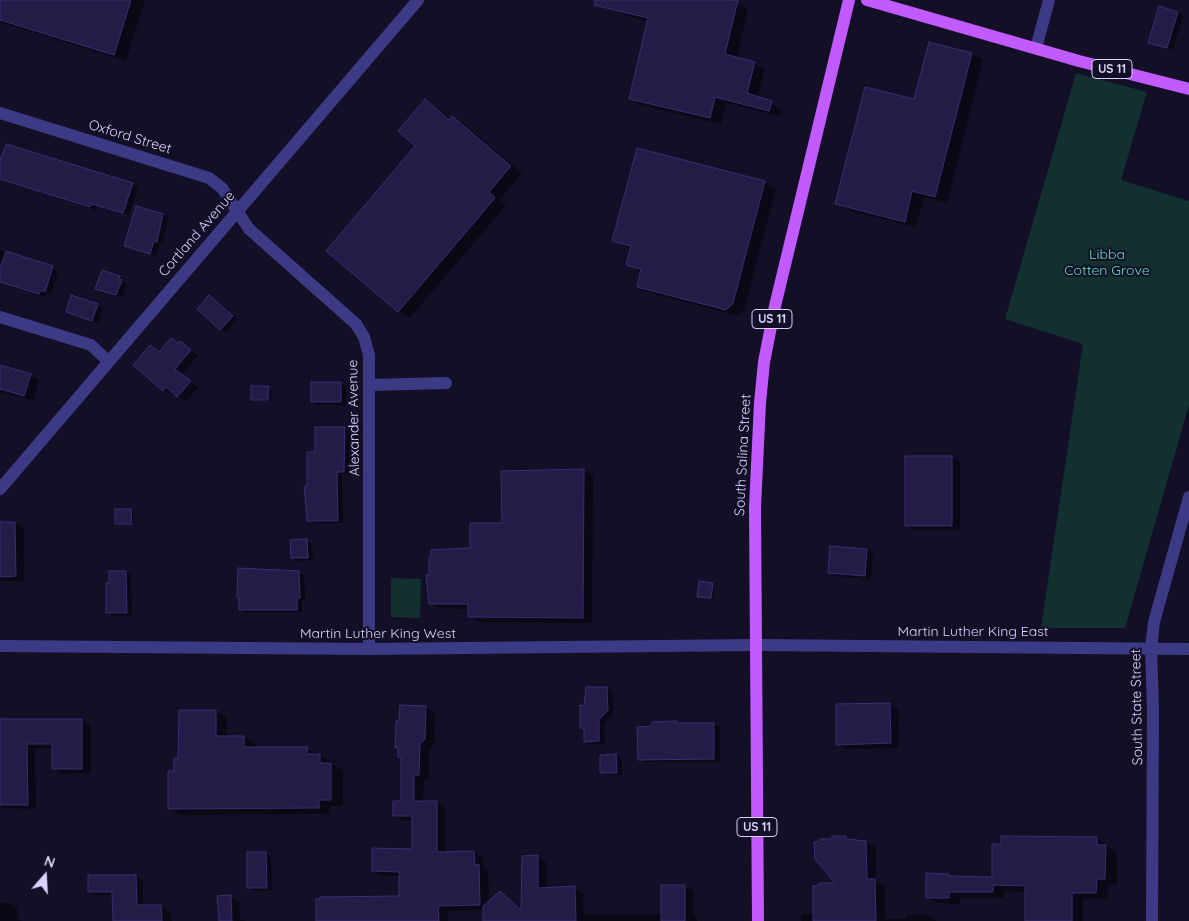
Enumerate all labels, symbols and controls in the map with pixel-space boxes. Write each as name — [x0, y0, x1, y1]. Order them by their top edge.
road number: US 11 — [1092, 60, 1132, 78]
street label: Oxford Street — [86, 116, 174, 158]
street label: Cortland Avenue — [155, 188, 239, 280]
park label: Libba Cotten Grove — [1064, 247, 1150, 280]
road number: US 11 — [752, 310, 792, 328]
street label: Alexander Avenue — [345, 359, 363, 477]
street label: South Salina Street — [731, 394, 755, 516]
street label: Martin Luther King East — [897, 624, 1049, 640]
street label: Martin Luther King West — [300, 626, 456, 642]
street label: South State Street — [1128, 649, 1146, 765]
road number: US 11 — [737, 818, 777, 836]
north arrow — [20, 851, 70, 901]
text: N — [42, 852, 58, 872]

